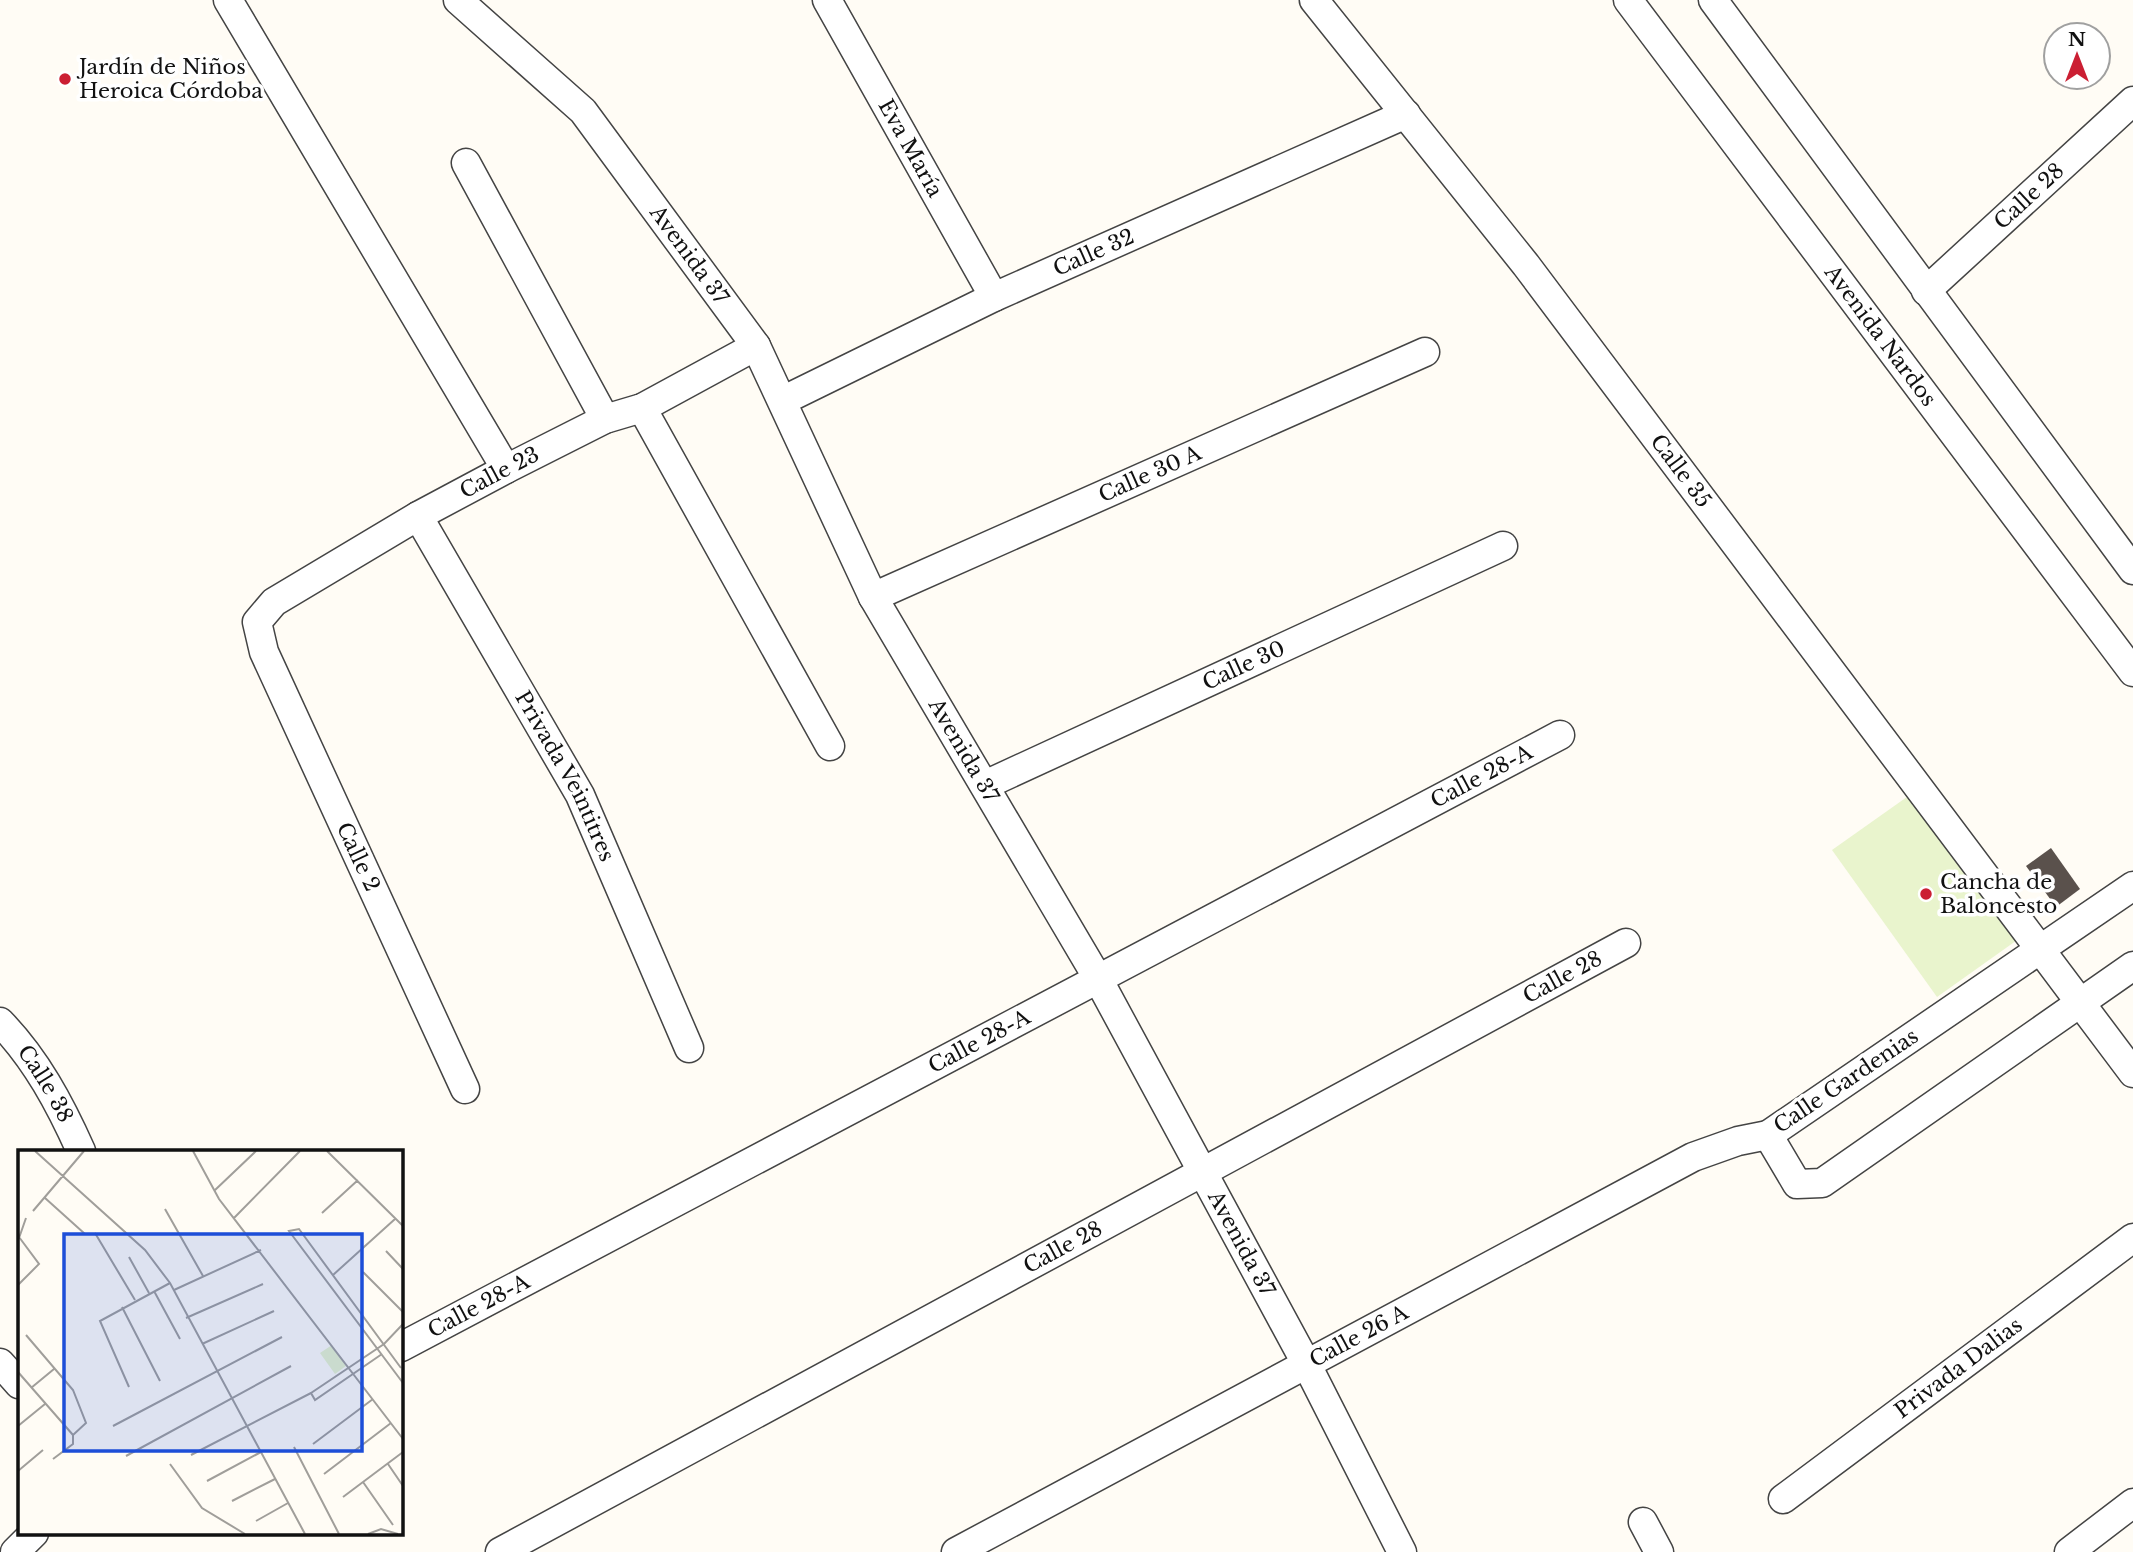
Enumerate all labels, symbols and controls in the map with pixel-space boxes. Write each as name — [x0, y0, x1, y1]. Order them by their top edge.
north arrow — [2042, 21, 2112, 91]
text: N — [2068, 28, 2086, 51]
place label: Jardín de Niños Heroica Córdoba — [76, 54, 263, 104]
marker: Jardín de Niños Heroica Córdoba — [57, 71, 73, 87]
street label: Eva María — [872, 95, 948, 202]
street label: Calle 28 — [1989, 158, 2070, 235]
street label: Avenida 37 — [644, 200, 734, 310]
street label: Calle 32 — [1049, 223, 1138, 282]
street label: Avenida Nardos — [1818, 259, 1942, 411]
street label: Calle 35 — [1645, 429, 1717, 513]
street label: Calle 30 A — [1095, 440, 1206, 508]
street label: Calle 23 — [455, 441, 544, 504]
street label: Calle 30 — [1198, 635, 1289, 696]
street label: Privada Veintitres — [509, 686, 620, 865]
street label: Avenida 37 — [922, 693, 1004, 807]
street label: Calle 28-A — [1426, 739, 1538, 814]
street label: Calle 2 — [331, 818, 385, 896]
place label: Cancha de Baloncesto — [1940, 869, 2057, 919]
marker: Cancha de Baloncesto — [1918, 886, 1934, 902]
street label: Calle 28 — [1519, 945, 1607, 1009]
street label: Calle 28-A — [924, 1004, 1035, 1079]
street label: Calle Gardenias — [1769, 1023, 1923, 1139]
street label: Calle 38 — [12, 1040, 79, 1127]
inset map — [18, 1150, 402, 1534]
street label: Avenida 37 — [1202, 1185, 1281, 1301]
street label: Calle 28 — [1019, 1216, 1107, 1279]
street label: Calle 28-A — [423, 1268, 535, 1343]
street label: Calle 26 A — [1305, 1299, 1413, 1373]
street label: Privada Dalias — [1890, 1312, 2028, 1424]

